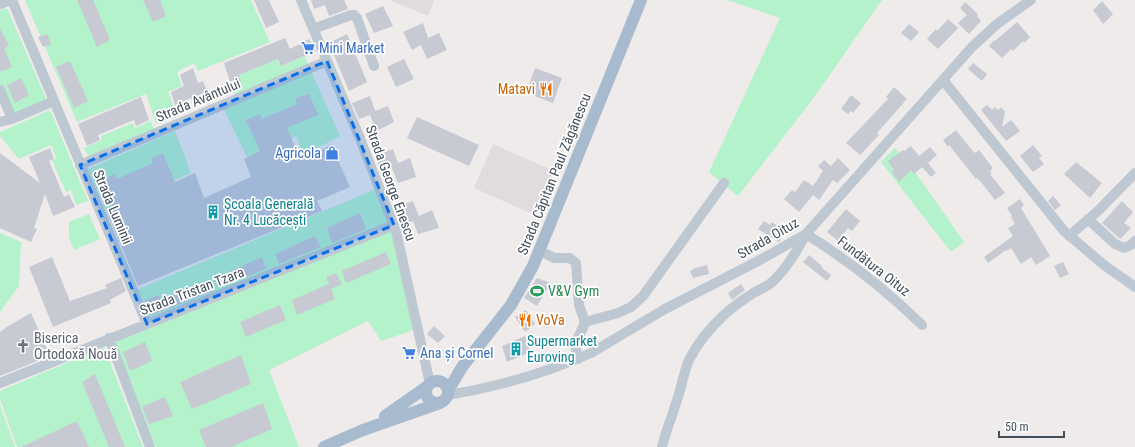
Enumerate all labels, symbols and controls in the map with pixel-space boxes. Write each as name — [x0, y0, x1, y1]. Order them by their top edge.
supermarket icon: Mini Market — [300, 40, 316, 56]
place label: Mini Market — [319, 40, 384, 56]
street label: Strada Avântului — [153, 75, 243, 125]
place label: Matavi — [498, 81, 535, 97]
restaurant icon: Matavi — [538, 81, 554, 97]
street label: Strada Căpitan Paul Zăgănescu — [514, 91, 594, 257]
street label: Strada George Enescu — [363, 123, 419, 243]
place label: Agricola — [275, 145, 321, 161]
shop icon: Agricola — [324, 145, 340, 161]
street label: Strada Luminii — [90, 167, 136, 247]
place label: Școala Generală Nr. 4 Lucăcești — [224, 196, 313, 229]
building icon: Școala Generală Nr. 4 Lucăcești — [205, 204, 221, 220]
street label: Strada Oituz — [735, 214, 801, 262]
street label: Fundătura Oituz — [835, 233, 913, 299]
street label: Strada Tristan Tzara — [138, 264, 246, 318]
sports icon: V&V Gym — [529, 283, 545, 299]
place label: V&V Gym — [548, 283, 599, 299]
restaurant icon: VoVa — [517, 312, 533, 328]
place label: VoVa — [536, 312, 565, 328]
place label: Biserica Ortodoxă Nouă — [34, 330, 117, 362]
place label: Supermarket Euroving — [527, 333, 597, 365]
church icon: Biserica Ortodoxă Nouă — [15, 338, 31, 354]
building icon: Supermarket Euroving — [508, 341, 524, 357]
supermarket icon: Ana și Cornel — [401, 345, 417, 361]
place label: Ana și Cornel — [420, 345, 493, 362]
scale bar — [999, 413, 1064, 439]
text: 50 m — [1005, 420, 1029, 434]

